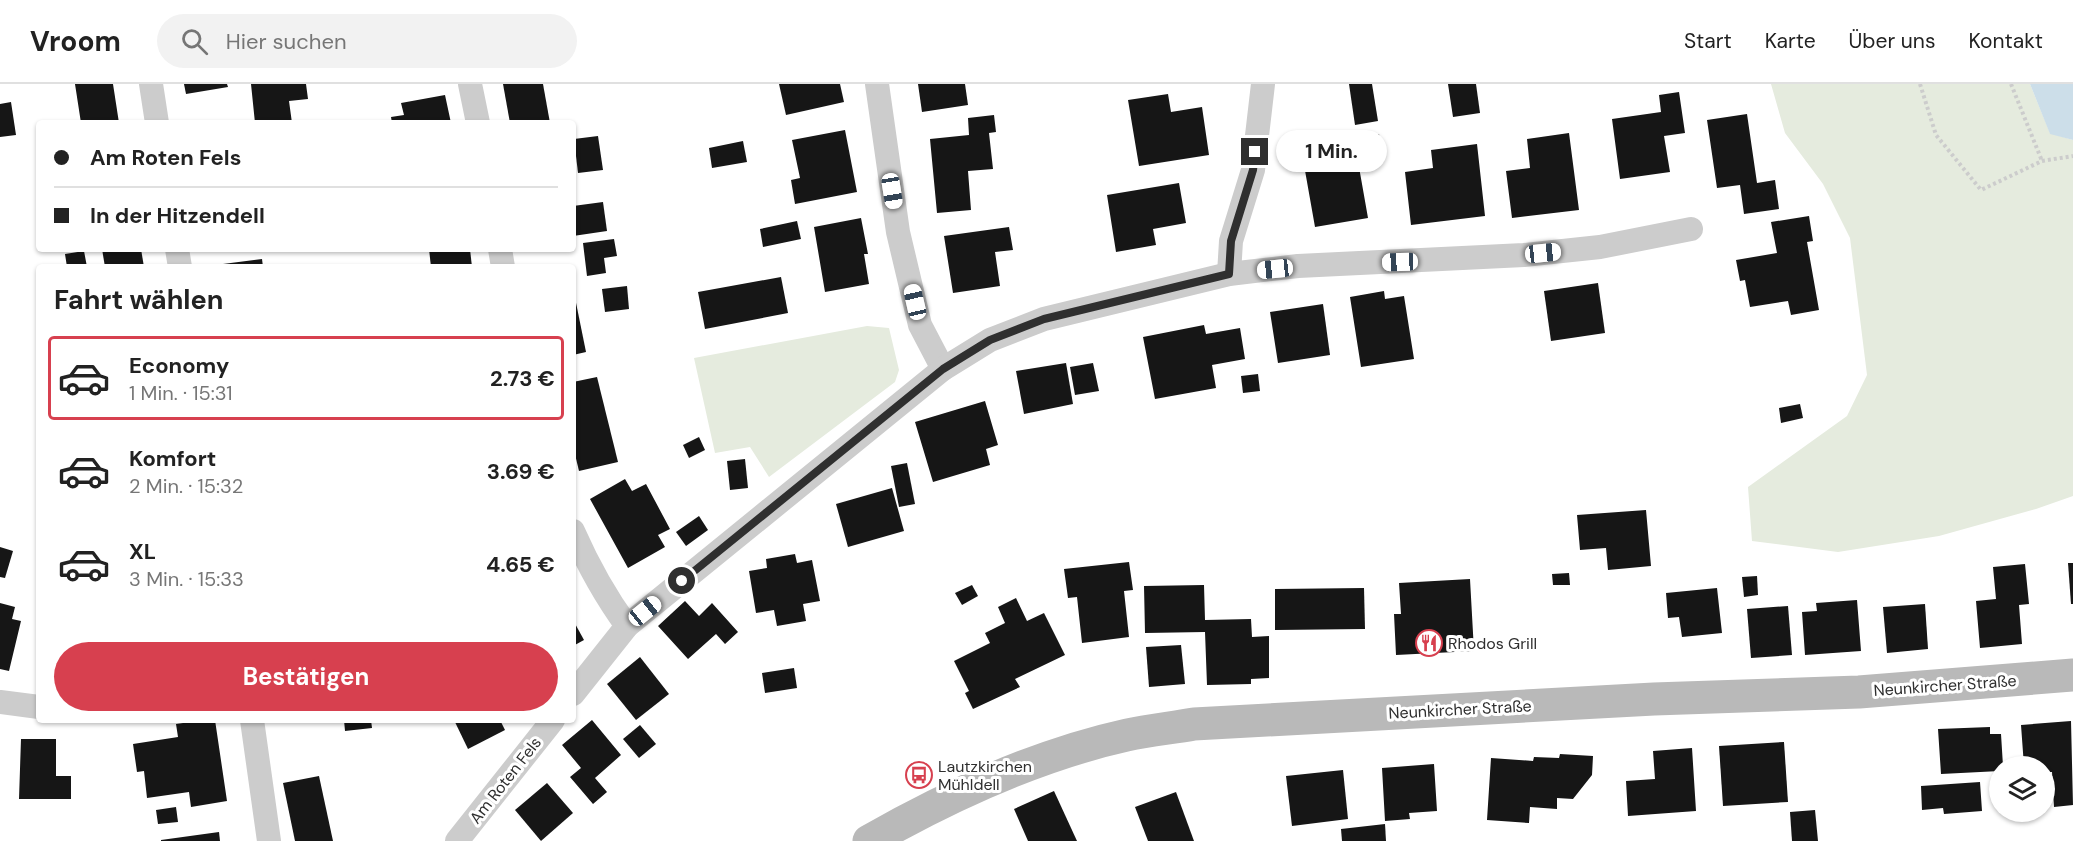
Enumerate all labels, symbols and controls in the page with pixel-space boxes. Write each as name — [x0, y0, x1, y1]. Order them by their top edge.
search box — [157, 14, 577, 68]
text: Vroom — [30, 23, 121, 60]
icon: search — [178, 25, 211, 58]
text: Hier suchen — [226, 27, 347, 56]
text: Start — [1684, 27, 1732, 55]
text: Karte — [1765, 27, 1816, 55]
text: Über uns — [1849, 27, 1935, 55]
text: Kontakt — [1968, 27, 2043, 55]
callout: 1 Min. — [1276, 131, 1387, 173]
route end — [1241, 138, 1268, 165]
text: 1 Min. — [1305, 138, 1358, 164]
text: Am Roten Fels — [90, 143, 241, 172]
car — [880, 172, 904, 210]
text: In der Hitzendell — [90, 201, 265, 230]
car — [1524, 242, 1562, 264]
car — [1382, 252, 1418, 272]
car — [1256, 258, 1294, 280]
text: Fahrt wählen — [54, 282, 224, 317]
car — [902, 282, 928, 322]
icon: car — [57, 351, 111, 405]
text: Economy — [129, 351, 229, 380]
text: 2.73 € — [490, 364, 555, 393]
text: 1 Min. · 15:31 — [129, 380, 232, 406]
icon: car — [57, 444, 111, 498]
text: Komfort — [129, 444, 216, 473]
text: 3.69 € — [487, 457, 555, 486]
text: 2 Min. · 15:32 — [129, 473, 243, 499]
icon: car — [57, 537, 111, 591]
text: XL — [129, 537, 156, 566]
text: 4.65 € — [486, 550, 555, 579]
text: 3 Min. · 15:33 — [129, 566, 244, 592]
route start — [668, 567, 695, 594]
car — [625, 593, 665, 629]
restaurant icon: Rhodos Grill — [1414, 628, 1444, 658]
place label: Rhodos Grill — [1448, 633, 1537, 654]
button: Bestätigen — [54, 642, 558, 711]
street label: Neunkircher Straße — [1873, 670, 2017, 701]
street label: Neunkircher Straße — [1388, 695, 1532, 724]
street label: Am Roten Fels — [465, 733, 546, 828]
place label: Lautzkirchen Mühldell — [938, 756, 1032, 795]
map controls — [1989, 756, 2055, 822]
button: layers — [1989, 756, 2055, 822]
bus stop icon: Lautzkirchen Mühldell — [904, 760, 934, 790]

